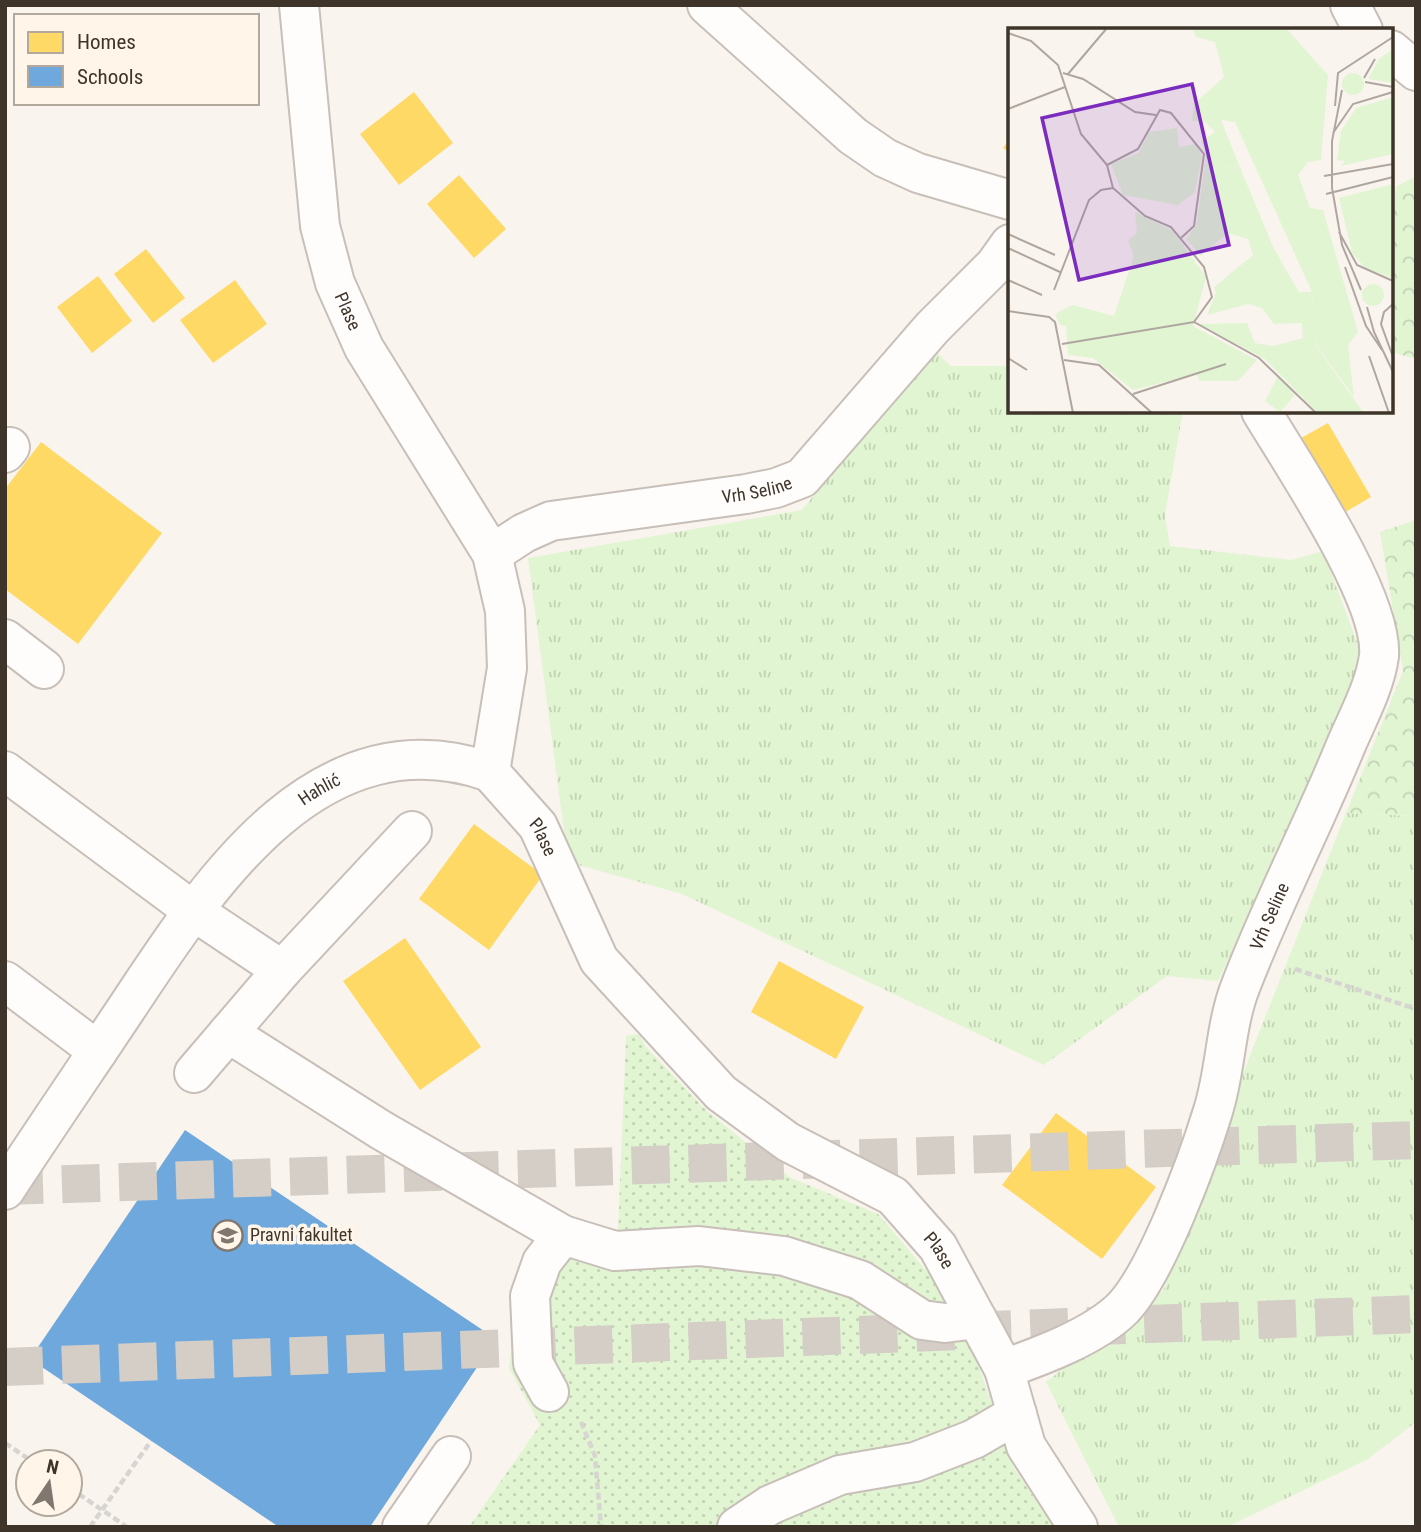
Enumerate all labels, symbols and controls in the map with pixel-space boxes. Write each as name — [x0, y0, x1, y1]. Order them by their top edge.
legend — [14, 14, 259, 105]
inset map — [1008, 28, 1393, 413]
text: Homes — [77, 30, 136, 54]
text: Schools — [77, 65, 143, 89]
street label: Plase — [330, 289, 366, 333]
street label: Vrh Seline — [720, 472, 795, 507]
street label: Hahlić — [294, 769, 344, 809]
street label: Plase — [526, 813, 561, 859]
street label: Vrh Seline — [1245, 879, 1293, 953]
school or university icon: Pravni fakultet — [210, 1218, 244, 1252]
place label: Pravni fakultet — [250, 1224, 353, 1245]
street label: Plase — [920, 1228, 959, 1272]
north arrow — [14, 1448, 84, 1518]
text: N — [44, 1454, 61, 1479]

